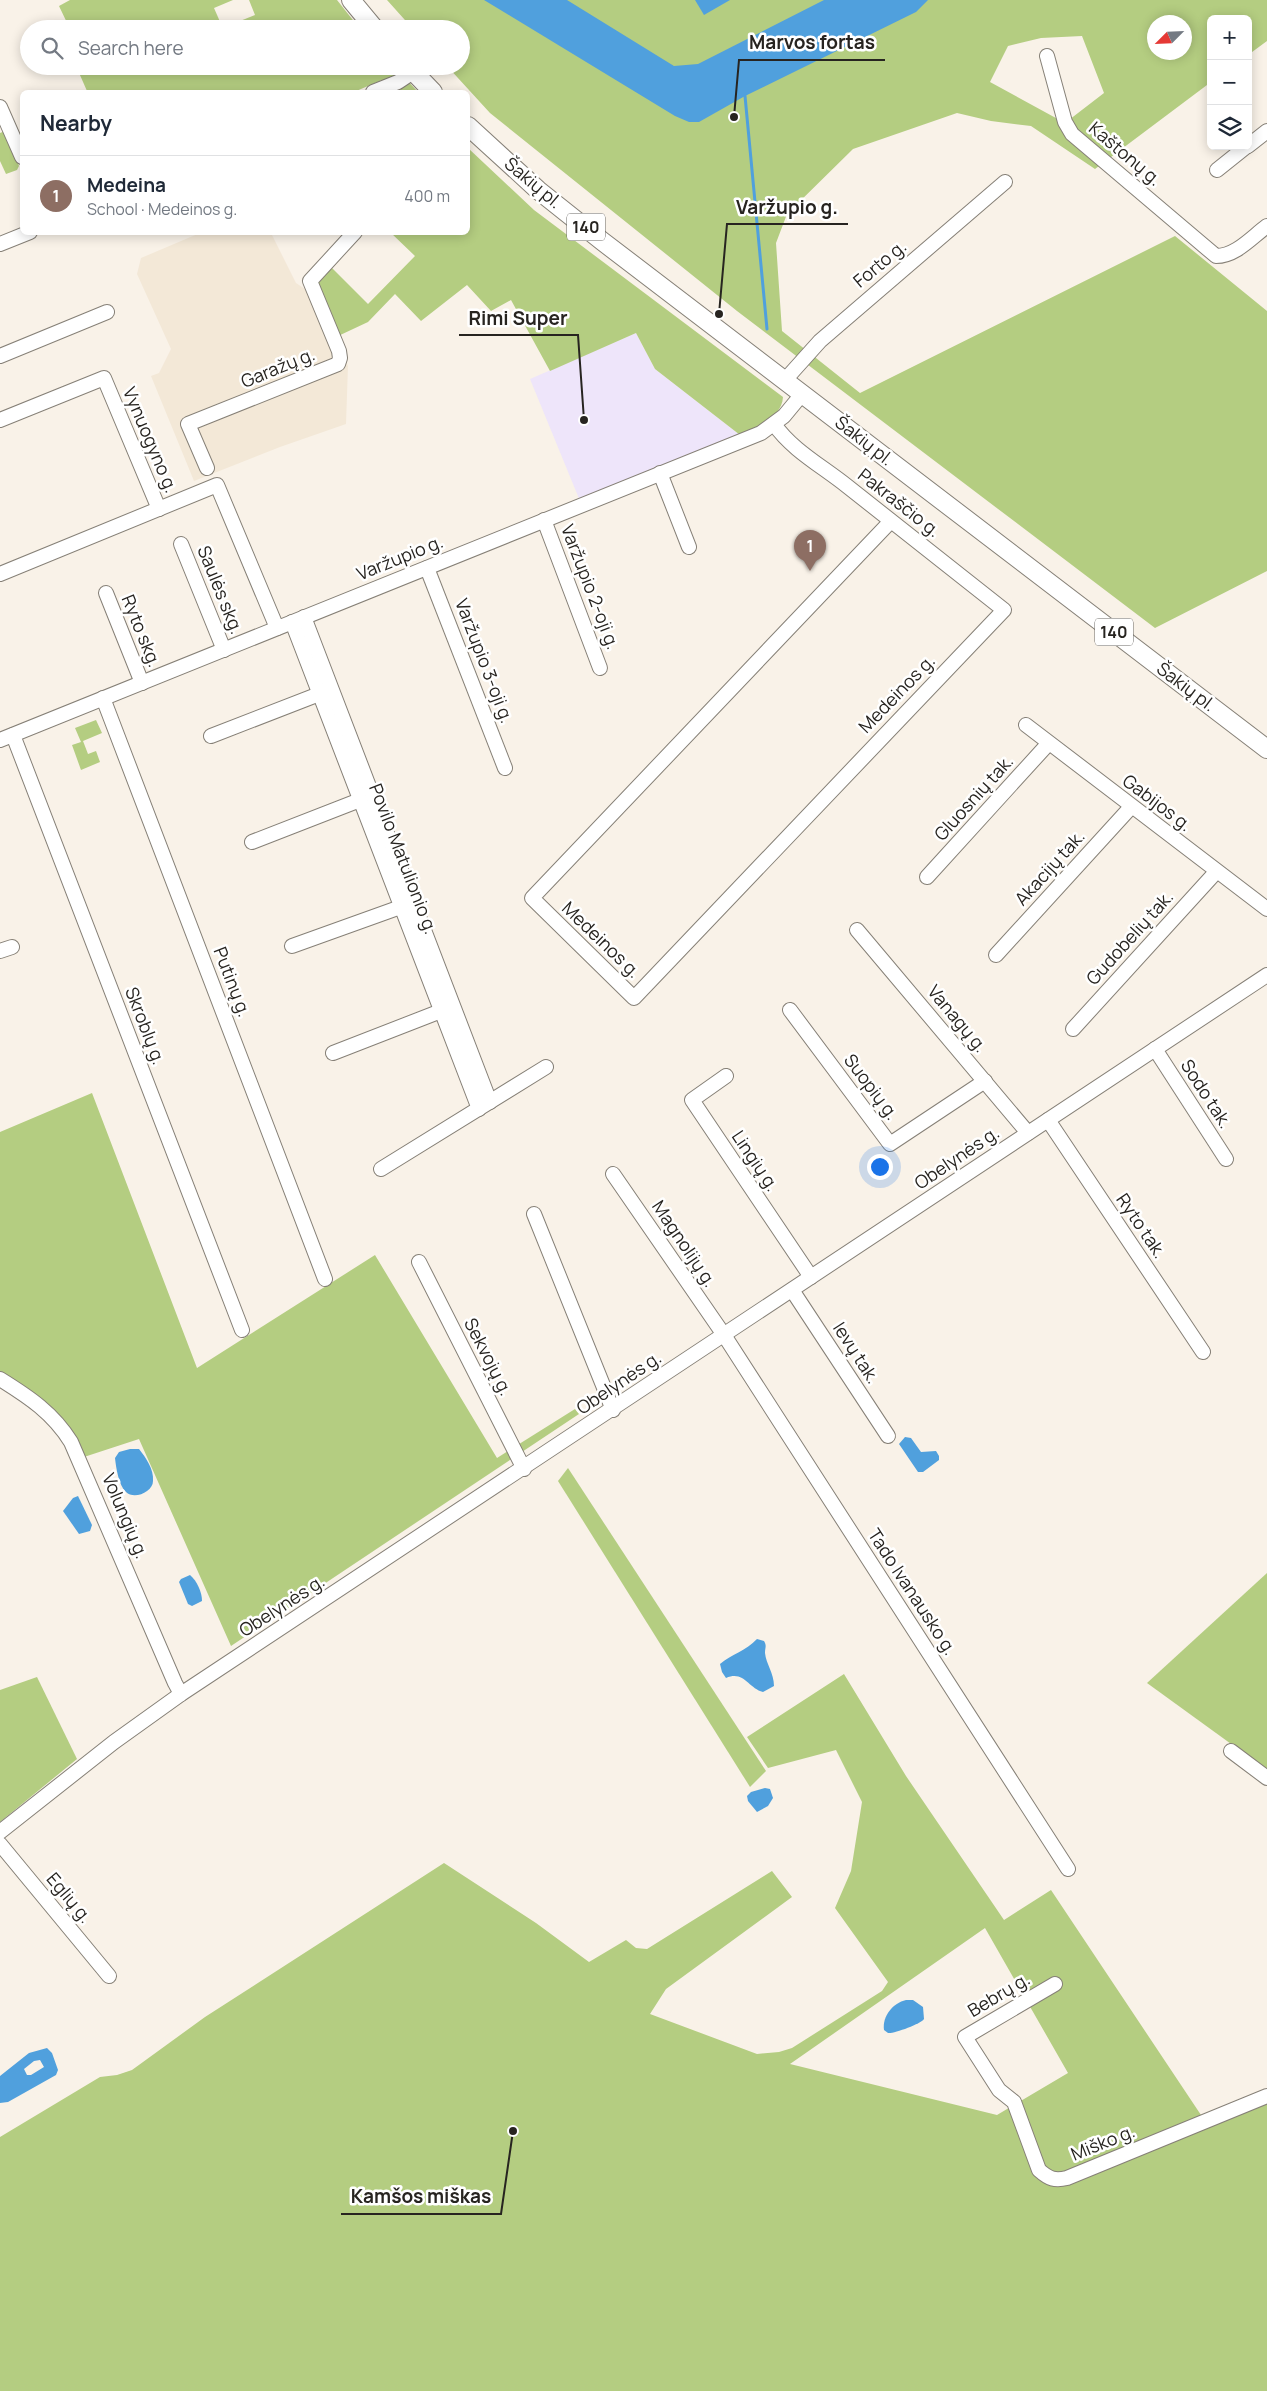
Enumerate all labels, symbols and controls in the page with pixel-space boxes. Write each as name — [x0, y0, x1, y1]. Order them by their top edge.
north arrow — [1147, 15, 1192, 60]
map controls — [1207, 15, 1252, 150]
button: + — [1207, 15, 1252, 60]
search box — [20, 20, 470, 75]
callout: Marvos fortas — [739, 26, 885, 60]
text: Marvos fortas — [749, 29, 875, 55]
icon: search — [38, 34, 66, 62]
text: Search here — [78, 35, 184, 61]
button: − — [1207, 60, 1252, 105]
button: layers — [1207, 105, 1252, 150]
text: Nearby — [40, 109, 112, 137]
street label: Kaštonų g. — [1084, 116, 1167, 191]
street label: Šakių pl. — [500, 151, 567, 213]
text: Medeina — [87, 172, 166, 198]
text: 1 — [52, 185, 60, 207]
text: 400 m — [404, 185, 450, 207]
callout: Varžupio g. — [727, 190, 848, 224]
text: Varžupio g. — [736, 194, 838, 220]
text: School · Medeinos g. — [87, 198, 237, 220]
road number: 140 — [567, 213, 605, 240]
street label: Forto g. — [848, 234, 911, 292]
callout: Rimi Super — [459, 301, 578, 335]
text: Rimi Super — [468, 305, 568, 331]
street label: Garažų g. — [237, 341, 318, 393]
street label: Vynuogyno g. — [118, 383, 184, 496]
street label: Šakių pl. — [830, 410, 899, 471]
street label: Pakraščio g. — [853, 462, 946, 542]
street label: Varžupio 2-oji g. — [556, 521, 626, 653]
street label: Varžupio g. — [353, 529, 446, 585]
pin: 1 — [794, 530, 826, 571]
street label: Saulės skg. — [192, 542, 250, 637]
street label: Ryto skg. — [117, 591, 167, 670]
street label: Varžupio 3-oji g. — [450, 595, 520, 726]
road number: 140 — [1095, 618, 1133, 646]
street label: Medeinos g. — [853, 649, 940, 738]
street label: Šakių pl. — [1152, 656, 1221, 716]
street label: Gluosnių tak. — [928, 749, 1018, 845]
street label: Gabijos g. — [1118, 768, 1197, 836]
street label: Povilo Matulionio g. — [364, 780, 444, 937]
street label: Akacijų tak. — [1009, 824, 1090, 910]
street label: Gudobelių tak. — [1080, 885, 1178, 990]
street label: Medeinos g. — [557, 896, 646, 983]
street label: Putinų g. — [209, 943, 257, 1020]
street label: Vanagų g. — [923, 980, 993, 1057]
street label: Skroblų g. — [120, 983, 172, 1068]
street label: Suopių g. — [839, 1049, 904, 1124]
street label: Sodo tak. — [1176, 1054, 1238, 1132]
street label: Obelynės g. — [909, 1120, 1004, 1194]
street label: Lingių g. — [727, 1125, 785, 1196]
your location — [867, 1154, 893, 1180]
street label: Ryto tak. — [1111, 1188, 1172, 1263]
street label: Magnolijų g. — [647, 1195, 723, 1291]
street label: Sekvojų g. — [459, 1314, 519, 1399]
street label: Ievų tak. — [828, 1317, 886, 1388]
street label: Obelynės g. — [571, 1345, 666, 1419]
street label: Volungių g. — [97, 1469, 155, 1562]
street label: Tado Ivanausko g. — [863, 1524, 963, 1659]
street label: Obelynės g. — [234, 1569, 329, 1642]
street label: Eglių g. — [42, 1867, 98, 1928]
street label: Bebrų g. — [963, 1966, 1034, 2022]
street label: Miško g. — [1067, 2118, 1138, 2166]
callout: Kamšos miškas — [341, 2180, 501, 2214]
text: Kamšos miškas — [351, 2183, 491, 2209]

